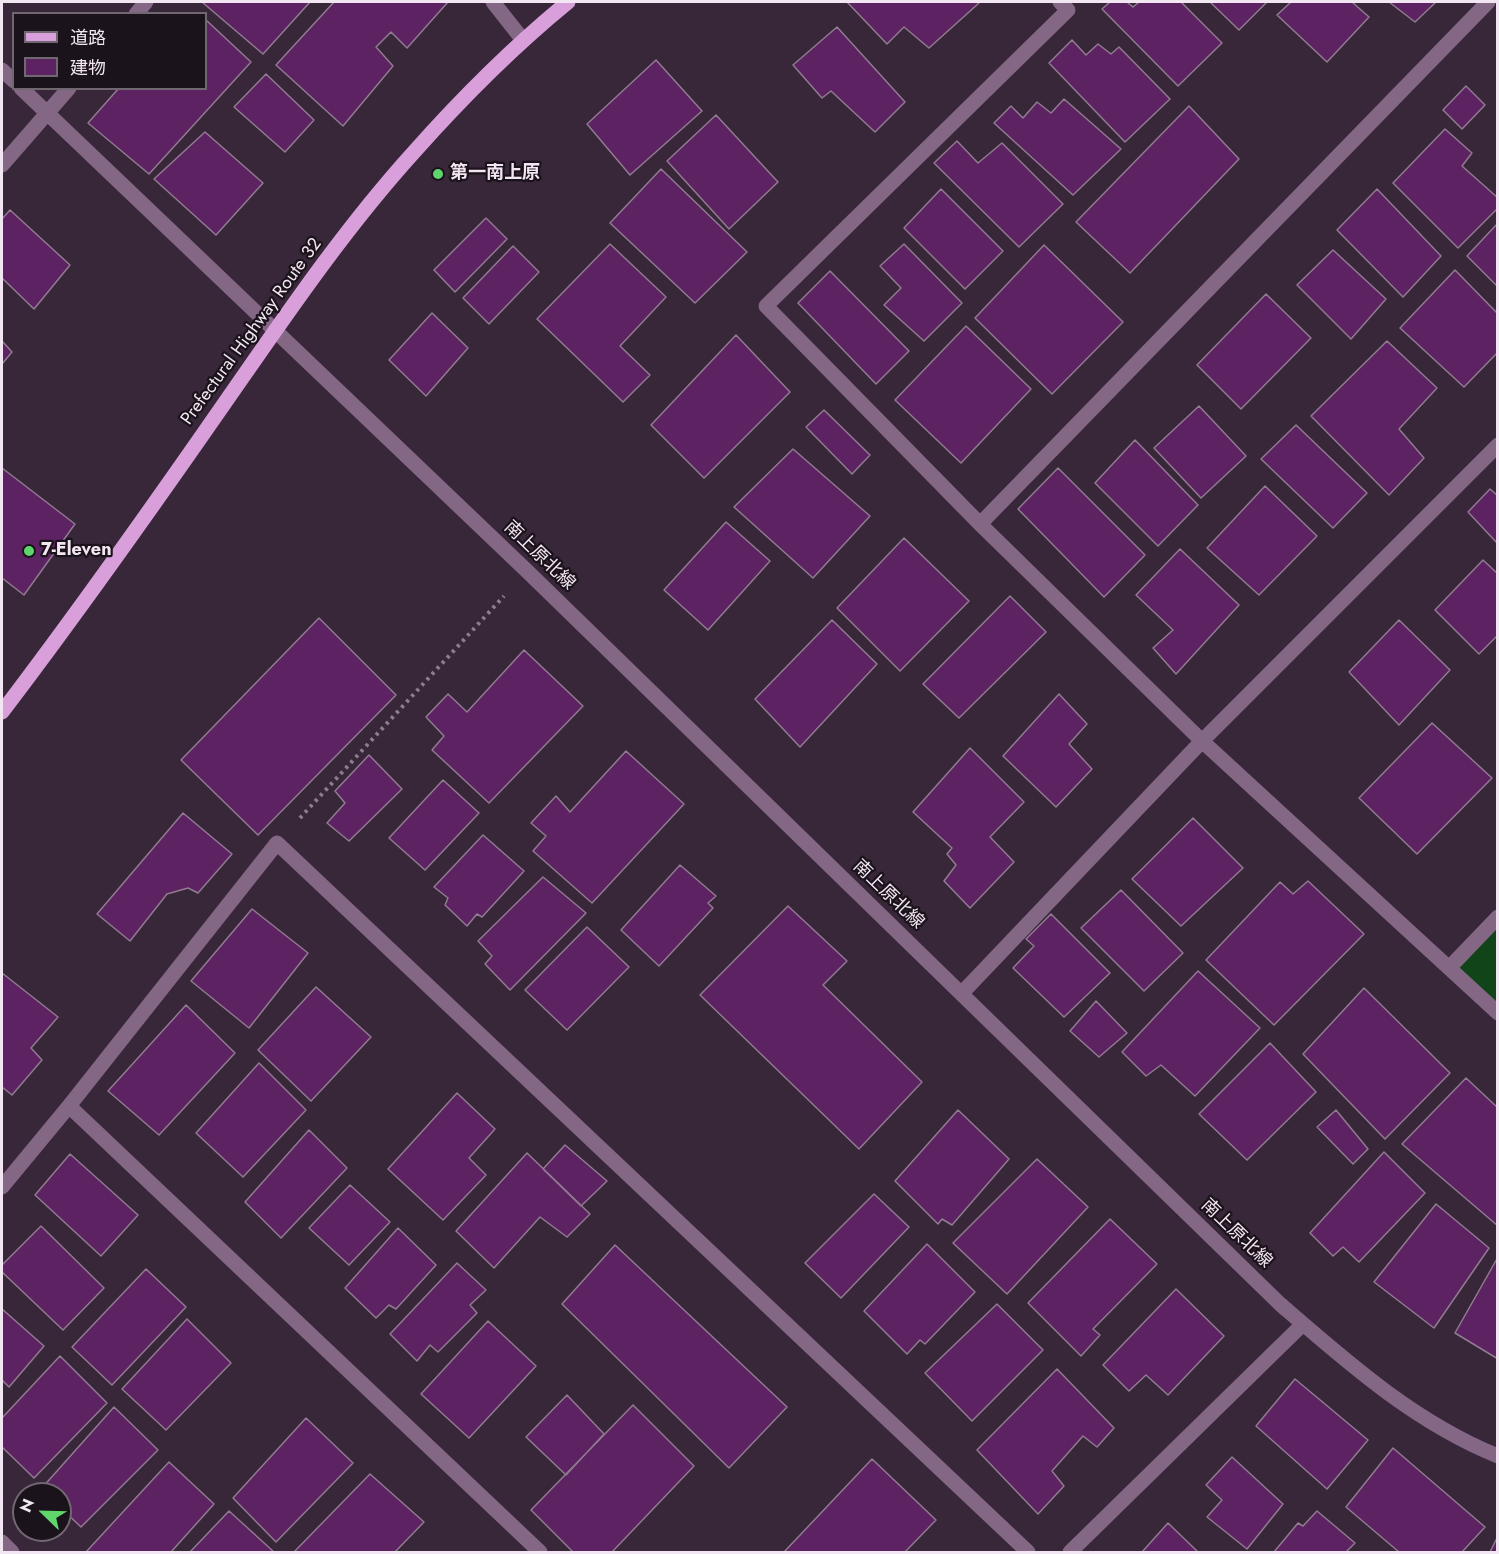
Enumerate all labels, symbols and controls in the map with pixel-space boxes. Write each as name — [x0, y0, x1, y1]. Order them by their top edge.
legend — [12, 12, 207, 90]
text: 道路 — [70, 25, 106, 51]
text: 建物 — [70, 55, 106, 81]
place label: 第一南上原 — [450, 163, 540, 185]
marker: 第一南上原 — [431, 167, 445, 181]
street label: Prefectural Highway Route 32 — [177, 234, 327, 430]
street label: 南上原北線 — [499, 517, 579, 595]
place label: 7-Eleven — [41, 540, 111, 562]
marker: 7-Eleven — [22, 544, 36, 558]
street label: 南上原北線 — [848, 856, 928, 934]
street label: 南上原北線 — [1196, 1195, 1276, 1273]
north arrow — [12, 1482, 72, 1542]
text: N — [14, 1495, 40, 1516]

